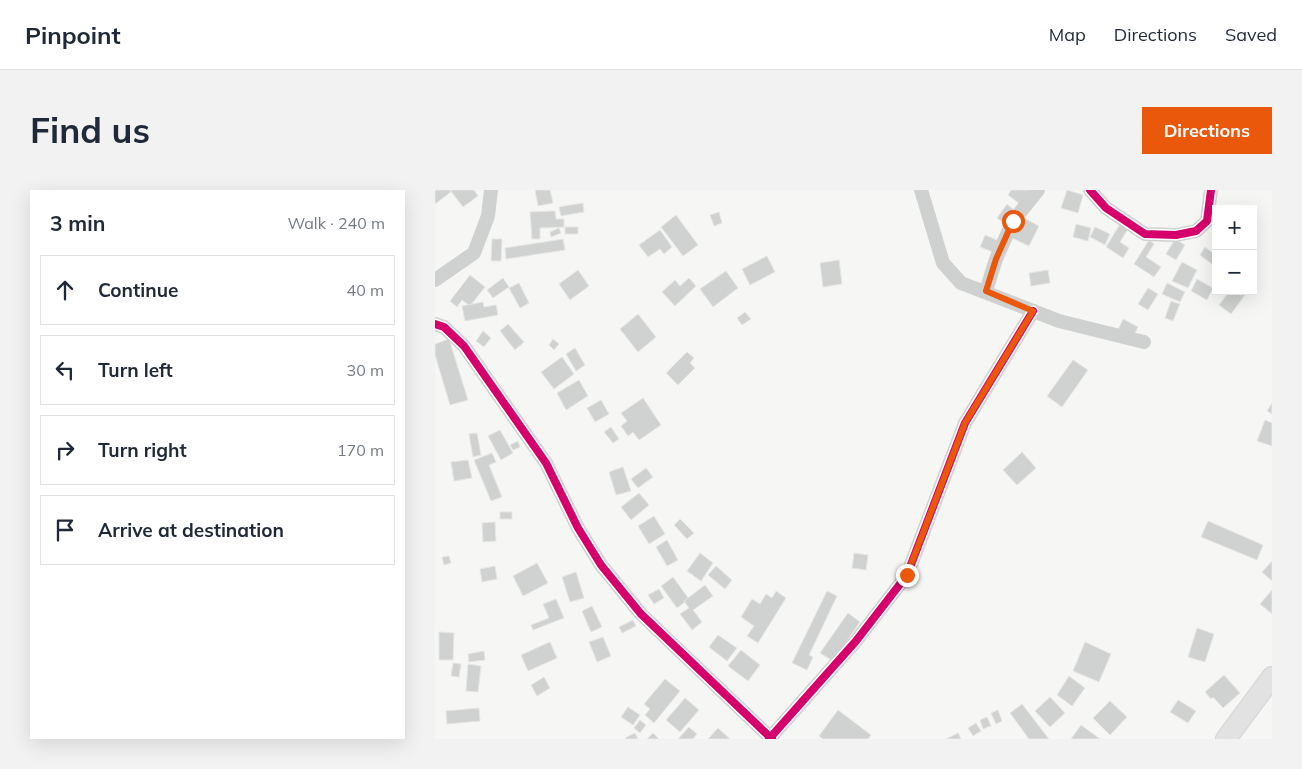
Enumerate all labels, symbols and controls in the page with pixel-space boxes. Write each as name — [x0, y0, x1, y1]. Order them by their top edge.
text: Pinpoint — [25, 20, 121, 50]
text: Map — [1049, 23, 1086, 46]
text: Directions — [1114, 23, 1197, 46]
text: Saved — [1225, 23, 1277, 46]
button: Directions — [1142, 107, 1272, 154]
text: Find us — [30, 108, 150, 152]
map controls — [1212, 205, 1257, 295]
button: + — [1212, 205, 1257, 250]
text: 3 min — [50, 210, 105, 236]
route start — [1002, 210, 1025, 233]
text: Walk · 240 m — [287, 213, 385, 233]
button: − — [1212, 250, 1257, 295]
icon: ahead — [51, 276, 79, 304]
text: Continue — [98, 278, 178, 302]
text: 40 m — [347, 280, 384, 300]
icon: left — [51, 356, 79, 384]
text: Turn left — [98, 358, 173, 382]
text: 30 m — [347, 360, 384, 380]
icon: right — [51, 436, 79, 464]
text: Turn right — [98, 438, 187, 462]
text: 170 m — [337, 440, 384, 460]
icon: arrive — [51, 516, 79, 544]
text: Arrive at destination — [98, 518, 284, 542]
route end — [896, 564, 919, 587]

